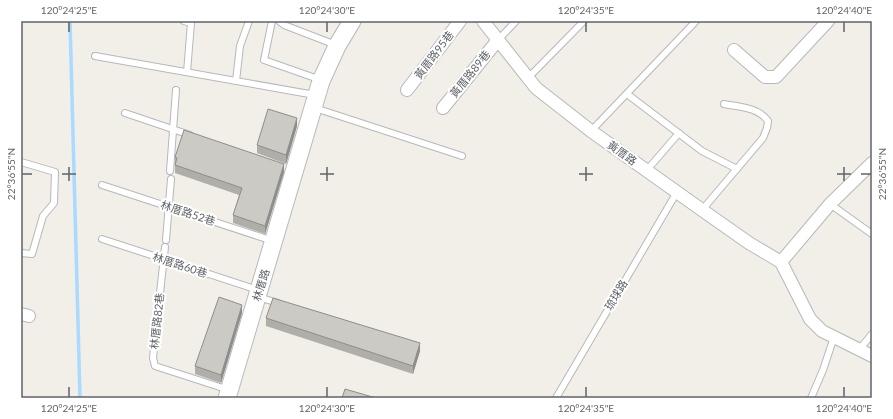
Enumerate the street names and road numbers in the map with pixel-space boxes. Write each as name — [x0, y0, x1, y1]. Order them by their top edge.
street label: 黃厝路95巷 — [411, 28, 456, 81]
street label: 黃厝路89巷 — [447, 48, 493, 100]
street label: 黃厝路 — [605, 138, 640, 167]
street label: 林厝路52巷 — [159, 198, 217, 227]
street label: 林厝路60巷 — [151, 250, 209, 279]
street label: 林厝路 — [249, 267, 272, 303]
street label: 琉球路 — [602, 277, 630, 312]
street label: 林厝路82巷 — [147, 292, 166, 350]

